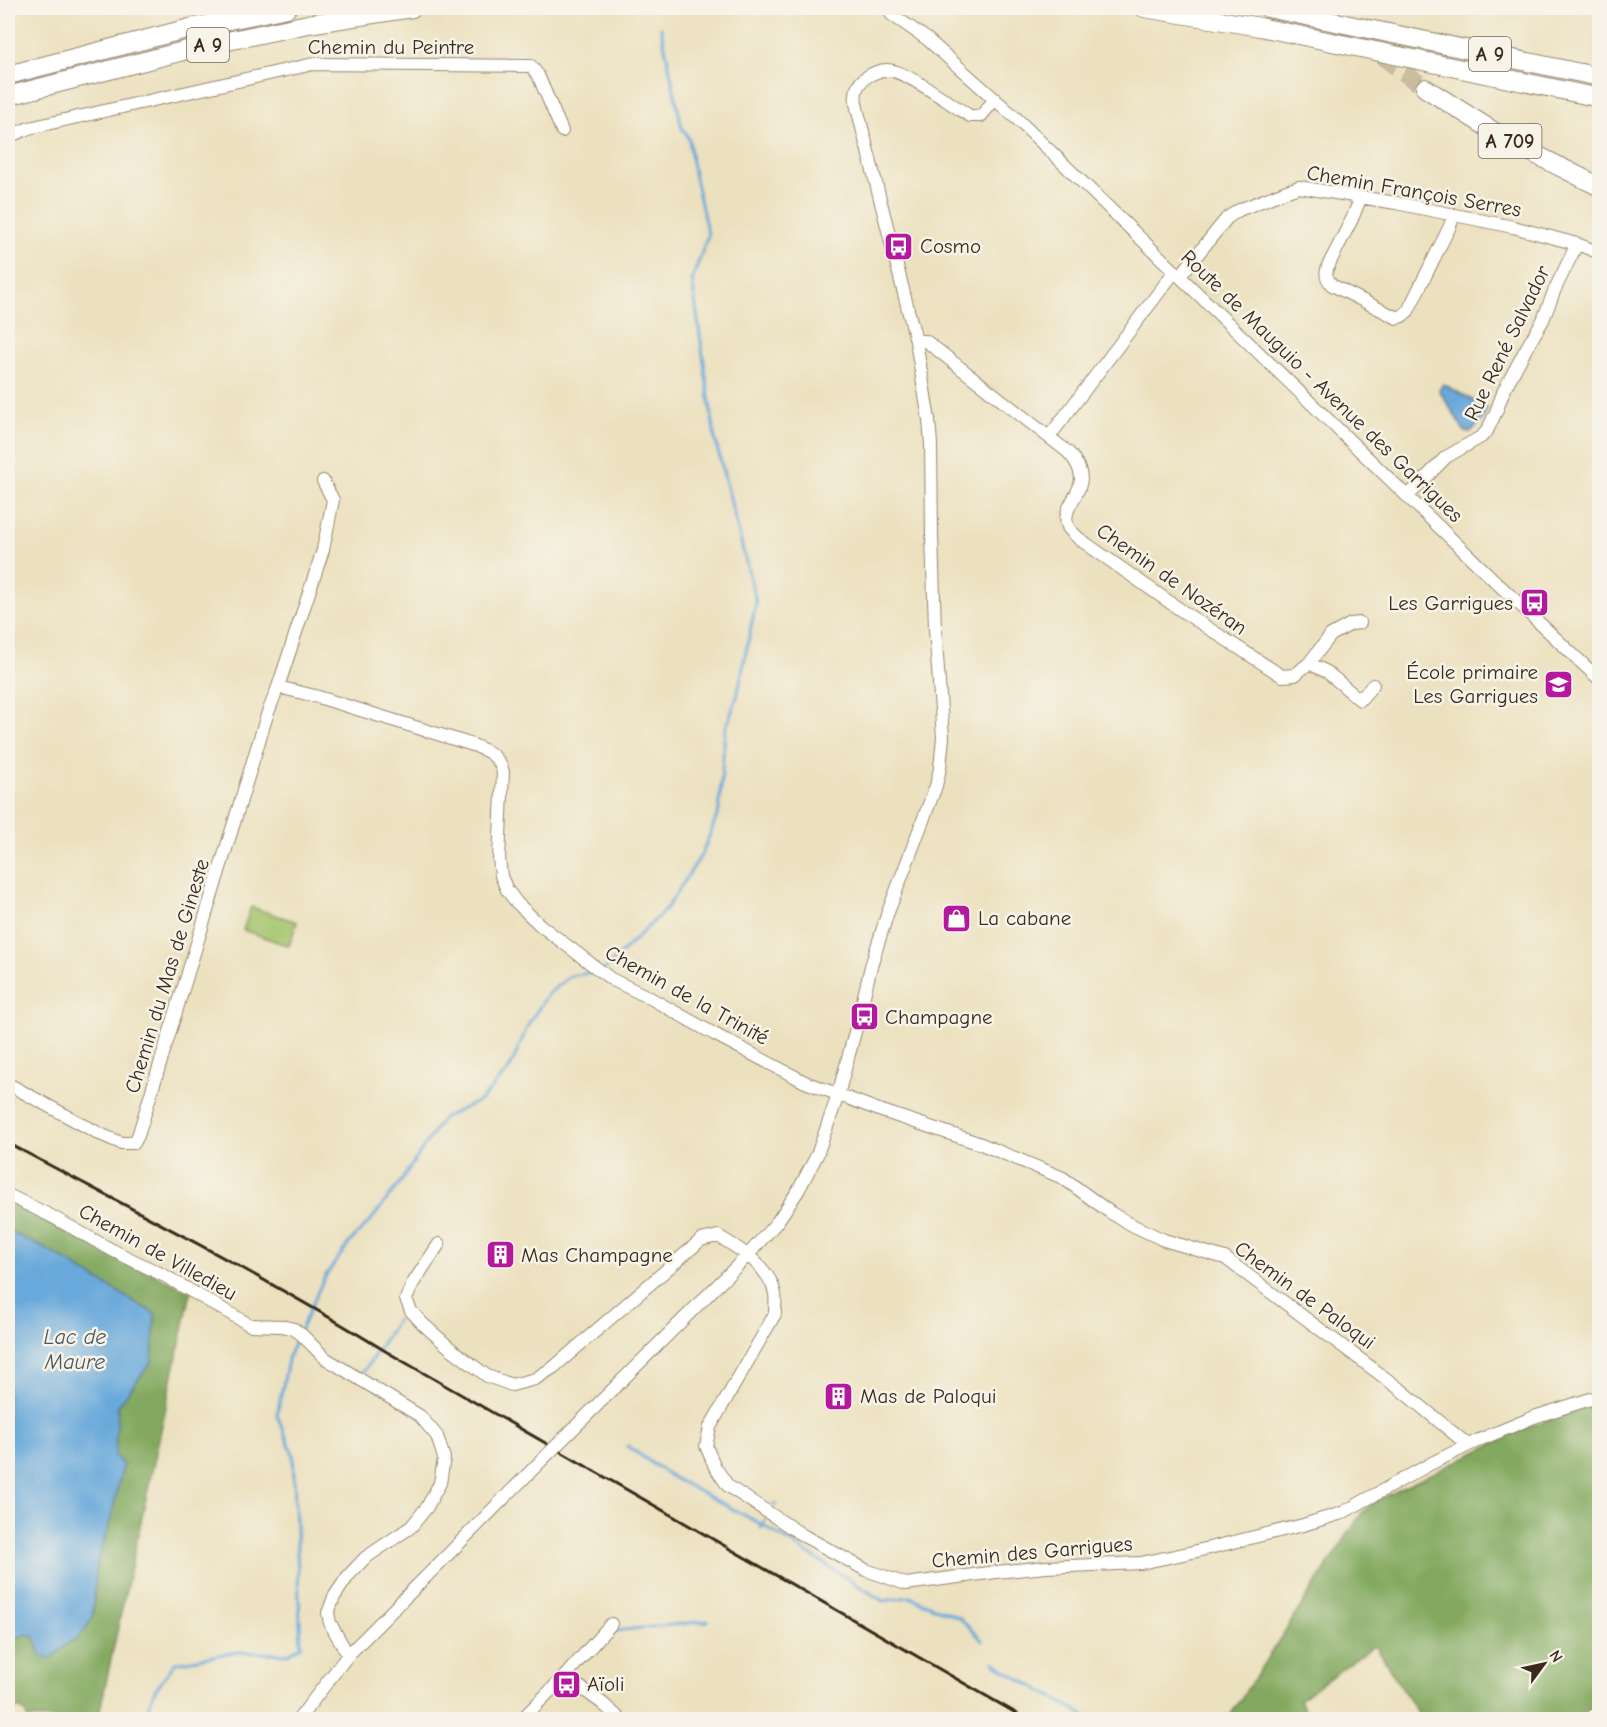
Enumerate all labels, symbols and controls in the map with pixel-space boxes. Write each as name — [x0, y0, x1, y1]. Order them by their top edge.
road number: A 9 — [187, 28, 229, 62]
street label: Chemin du Peintre — [308, 35, 474, 59]
road number: A 9 — [1469, 37, 1511, 71]
road number: A 709 — [1478, 124, 1541, 158]
street label: Chemin François Serres — [1305, 160, 1523, 222]
bus stop icon: Cosmo — [883, 230, 915, 262]
place label: Cosmo — [920, 234, 981, 258]
street label: Route de Mauguio - Avenue des Garrigues — [1176, 245, 1468, 527]
street label: Rue René Salvador — [1459, 261, 1555, 424]
street label: Chemin de Nozéran — [1092, 518, 1252, 640]
bus stop icon: Les Garrigues — [1518, 587, 1550, 619]
place label: Les Garrigues — [1388, 591, 1513, 615]
place label: École primaire Les Garrigues — [1406, 660, 1538, 708]
school or university icon: École primaire Les Garrigues — [1543, 668, 1575, 700]
street label: Chemin du Mas de Gineste — [120, 856, 214, 1096]
shop icon: La cabane — [941, 902, 973, 934]
place label: La cabane — [978, 906, 1071, 930]
street label: Chemin de la Trinité — [601, 940, 773, 1050]
bus stop icon: Champagne — [848, 1001, 880, 1033]
place label: Champagne — [885, 1005, 993, 1029]
street label: Chemin de Villedieu — [75, 1199, 241, 1305]
street label: Chemin de Paloqui — [1230, 1236, 1380, 1354]
building icon: Mas Champagne — [484, 1239, 516, 1271]
place label: Mas Champagne — [521, 1243, 673, 1267]
water label: Lac de Maure — [44, 1324, 106, 1375]
building icon: Mas de Paloqui — [823, 1380, 855, 1412]
place label: Mas de Paloqui — [860, 1384, 997, 1408]
street label: Chemin des Garrigues — [931, 1531, 1133, 1573]
north arrow — [1514, 1634, 1574, 1694]
text: N — [1545, 1647, 1566, 1666]
bus stop icon: Aïoli — [550, 1668, 582, 1700]
place label: Aïoli — [587, 1672, 624, 1696]

